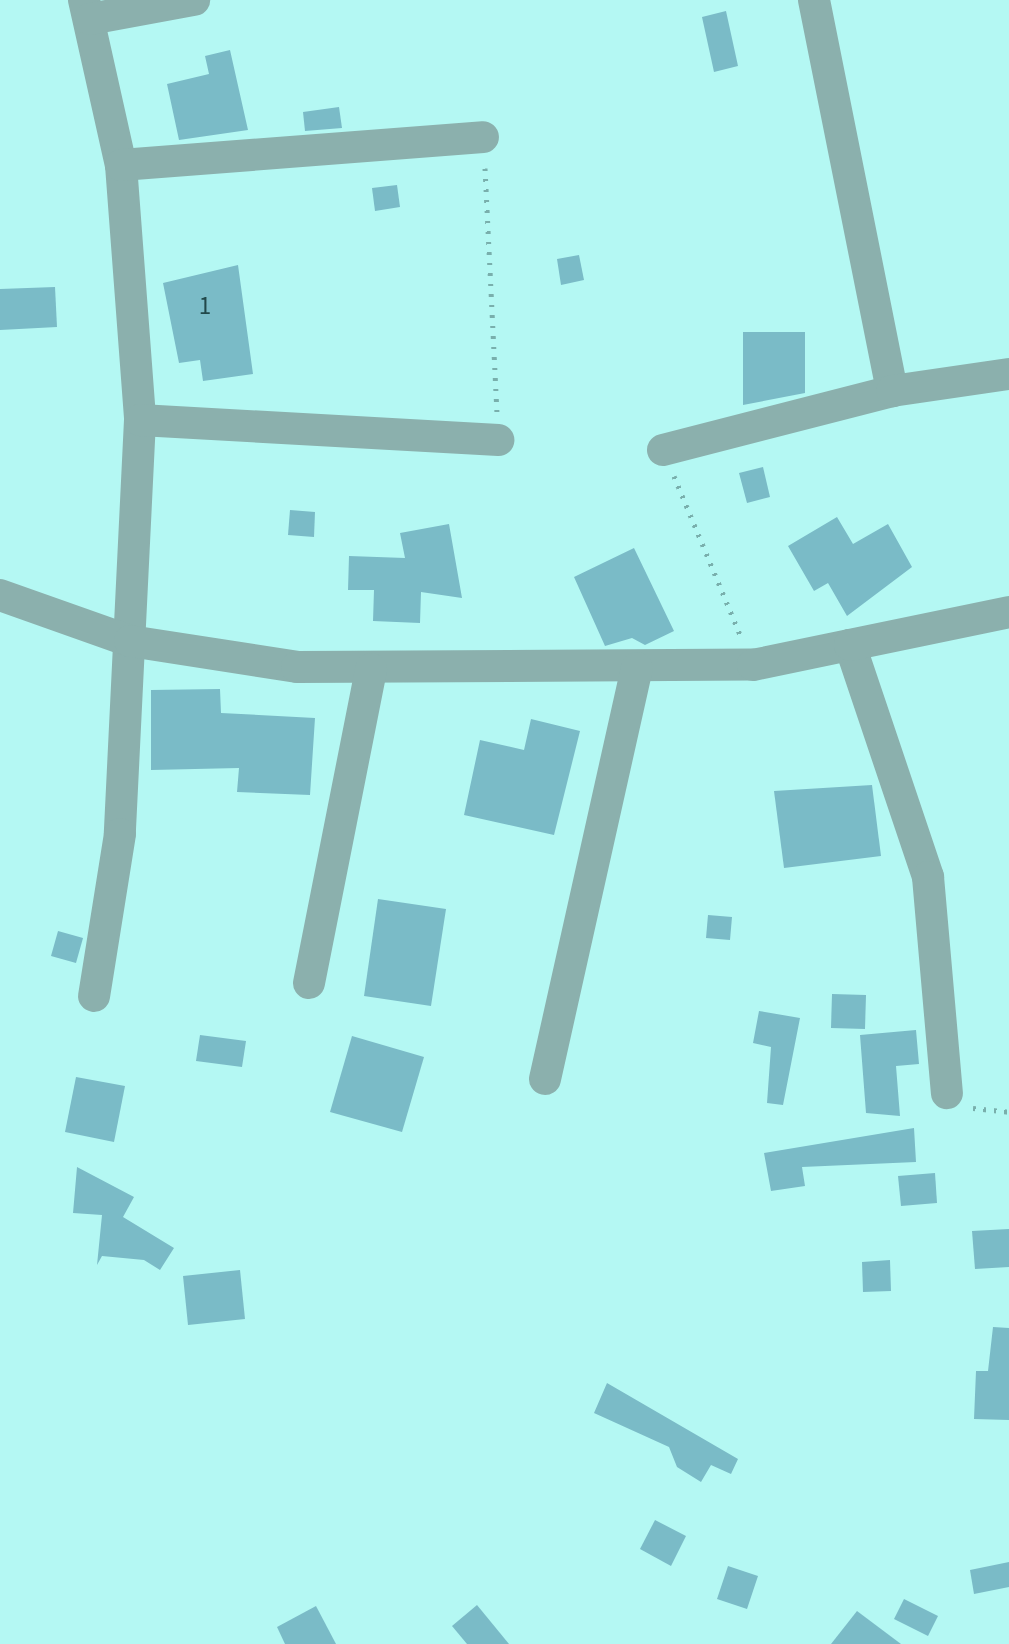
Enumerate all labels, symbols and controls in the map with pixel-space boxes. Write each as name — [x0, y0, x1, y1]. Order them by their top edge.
house number: 1 — [199, 291, 211, 321]

